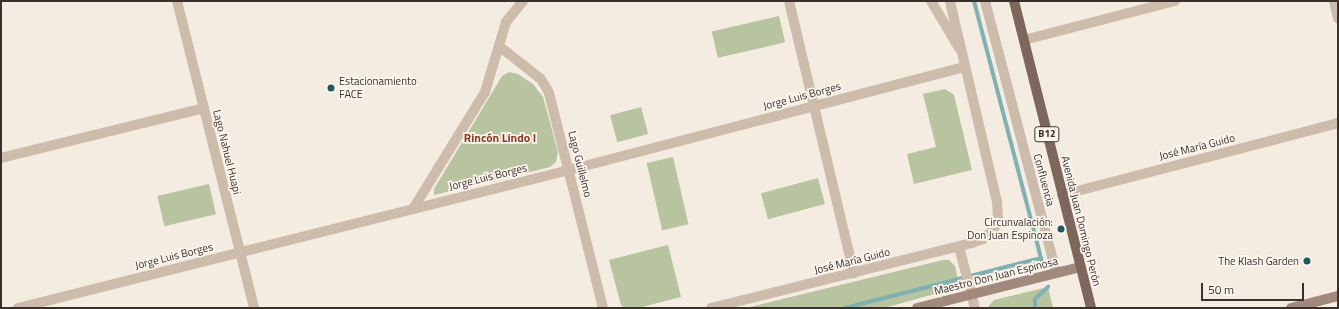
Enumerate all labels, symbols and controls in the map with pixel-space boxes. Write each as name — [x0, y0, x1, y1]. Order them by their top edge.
place label: Estacionamiento FACE — [339, 75, 417, 101]
street label: Jorge Luis Borges — [762, 79, 842, 113]
marker: Estacionamiento FACE — [326, 83, 336, 93]
street label: Lago Nahuel Huapi — [210, 108, 244, 196]
road number: B12 — [1034, 126, 1060, 142]
street label: Lago Guillelmo — [565, 129, 595, 199]
district label: Rincón Lindo I — [464, 131, 536, 145]
street label: José María Guido — [1158, 131, 1236, 163]
street label: Confluencia — [1031, 152, 1057, 208]
street label: Avenida Juan Domingo Perón — [1058, 155, 1104, 287]
street label: Jorge Luis Borges — [448, 161, 528, 193]
place label: Circunvalación: Don Juan Espinoza — [967, 216, 1053, 242]
marker: Circunvalación: Don Juan Espinoza — [1056, 224, 1066, 234]
street label: Jorge Luis Borges — [134, 240, 214, 272]
street label: José María Guido — [813, 245, 891, 277]
street label: Maestro Don Juan Espinosa — [933, 254, 1059, 298]
place label: The Klash Garden — [1218, 254, 1299, 268]
marker: The Klash Garden — [1302, 256, 1312, 266]
scale bar — [1203, 275, 1306, 301]
text: 50 m — [1208, 280, 1234, 299]

